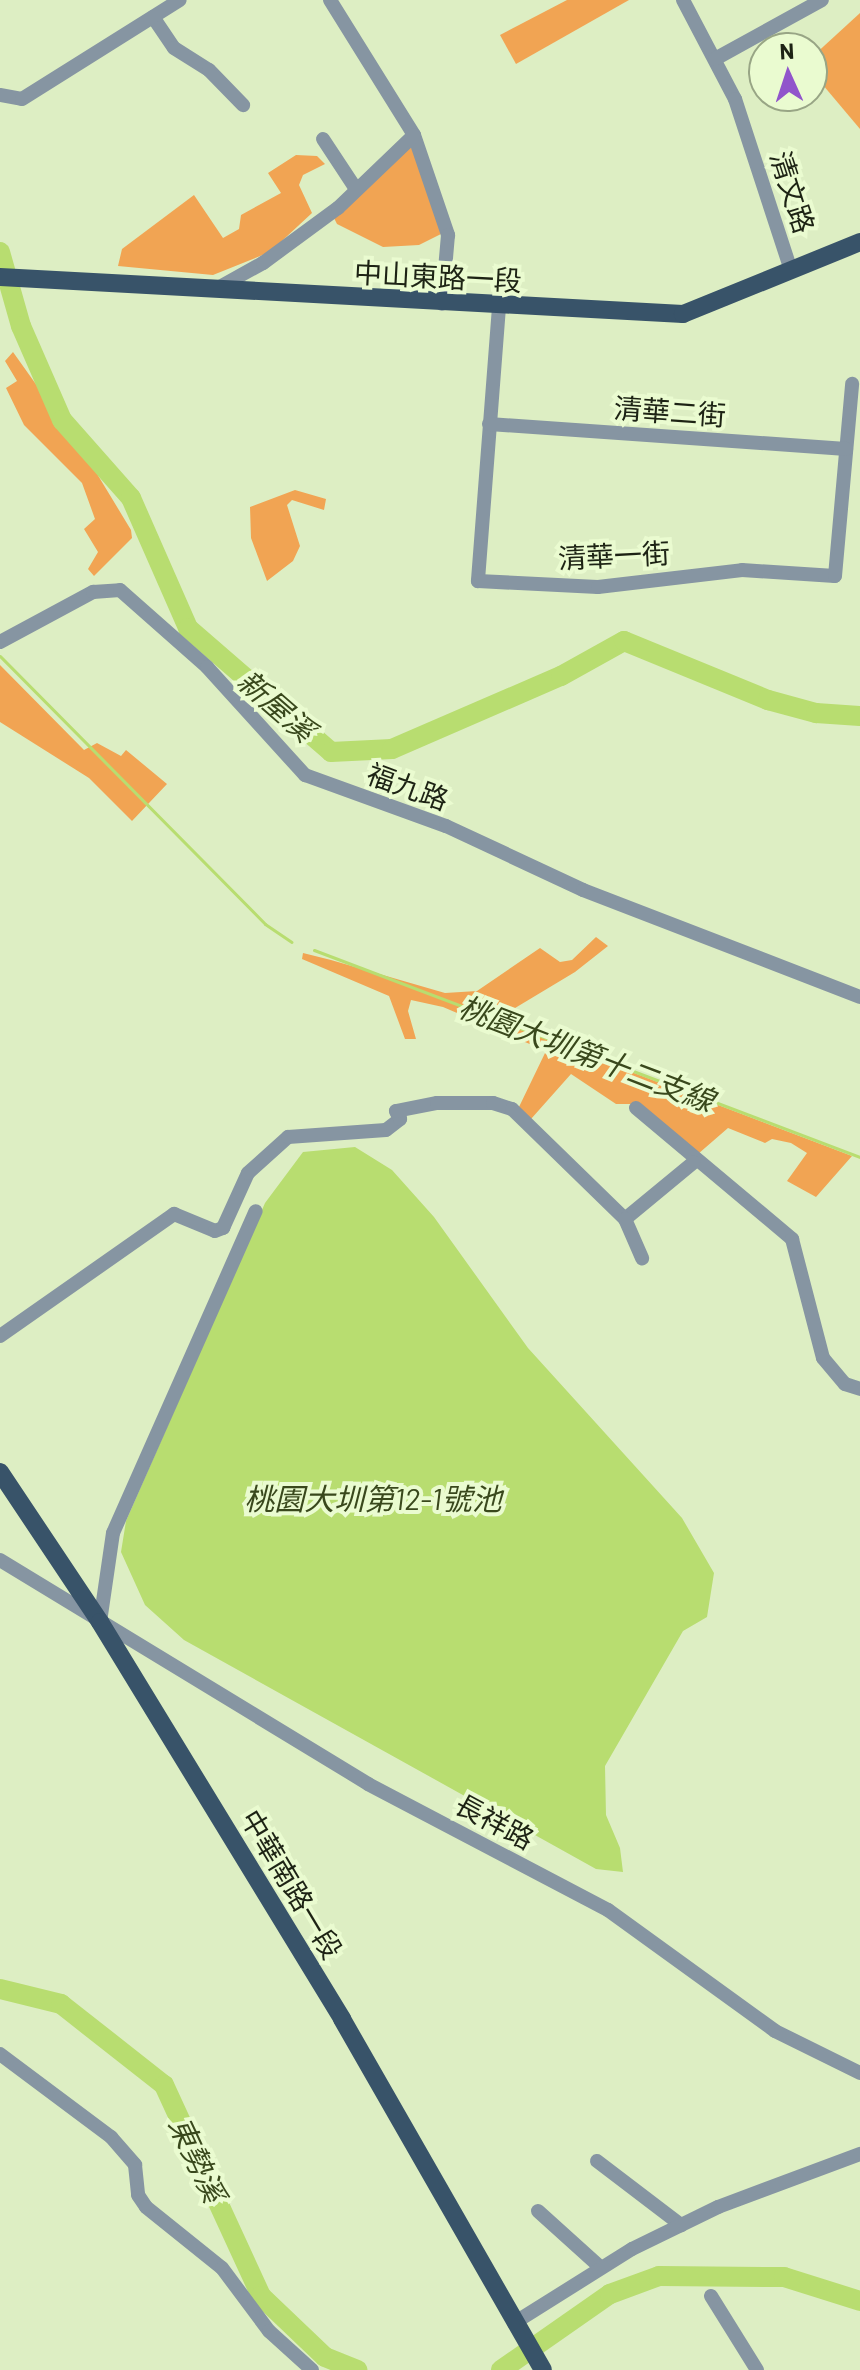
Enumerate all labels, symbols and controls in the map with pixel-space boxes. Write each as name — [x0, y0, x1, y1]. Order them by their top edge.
north arrow — [748, 32, 828, 112]
text: N — [779, 37, 795, 63]
street label: 清文路 — [764, 147, 822, 237]
street label: 中山東路一段 — [353, 255, 523, 297]
street label: 清華二街 — [613, 390, 727, 432]
street label: 清華一街 — [557, 535, 671, 575]
water label: 新屋溪 — [231, 662, 323, 748]
street label: 福九路 — [363, 756, 453, 816]
water label: 桃園大圳第十二支線 — [455, 988, 719, 1118]
water label: 桃園大圳第12-1號池 — [244, 1480, 502, 1516]
street label: 長祥路 — [450, 1786, 540, 1856]
street label: 中華南路一段 — [234, 1803, 350, 1965]
water label: 東勢溪 — [163, 2111, 233, 2207]

